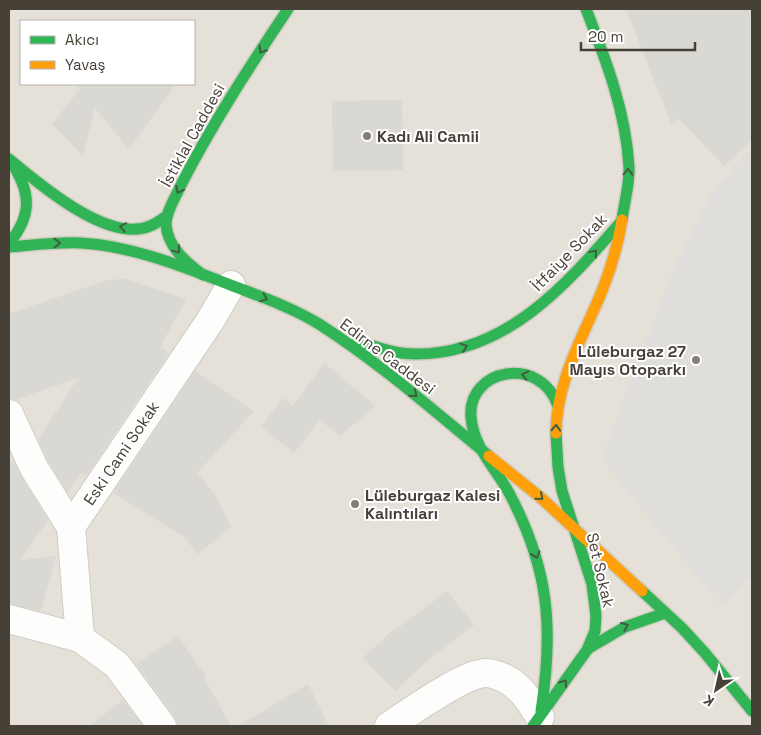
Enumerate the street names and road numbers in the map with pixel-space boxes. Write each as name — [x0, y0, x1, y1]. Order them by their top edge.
street label: İstiklal Caddesi — [155, 80, 229, 191]
street label: İtfaiye Sokak — [527, 209, 612, 296]
street label: Edirne Caddesi — [336, 314, 440, 399]
street label: Eski Cami Sokak — [79, 397, 164, 509]
street label: Set Sokak — [582, 531, 619, 610]

